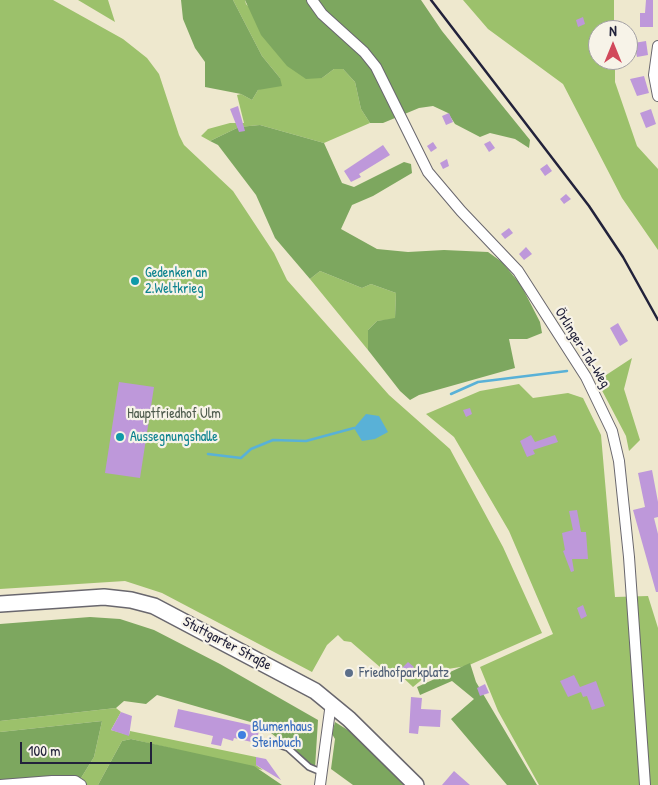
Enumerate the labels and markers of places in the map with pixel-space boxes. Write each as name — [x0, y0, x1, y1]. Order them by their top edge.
place label: Gedenken an 2.Weltkrieg — [145, 265, 207, 298]
marker: Gedenken an 2.Weltkrieg — [129, 275, 141, 287]
place label: Aussegnungshalle — [130, 429, 218, 445]
marker: Aussegnungshalle — [114, 431, 126, 443]
place label: Friedhofparkplatz — [359, 665, 449, 681]
marker: Friedhofparkplatz — [343, 667, 355, 679]
place label: Blumenhaus Steinbuch — [252, 719, 312, 752]
marker: Blumenhaus Steinbuch — [236, 729, 248, 741]

